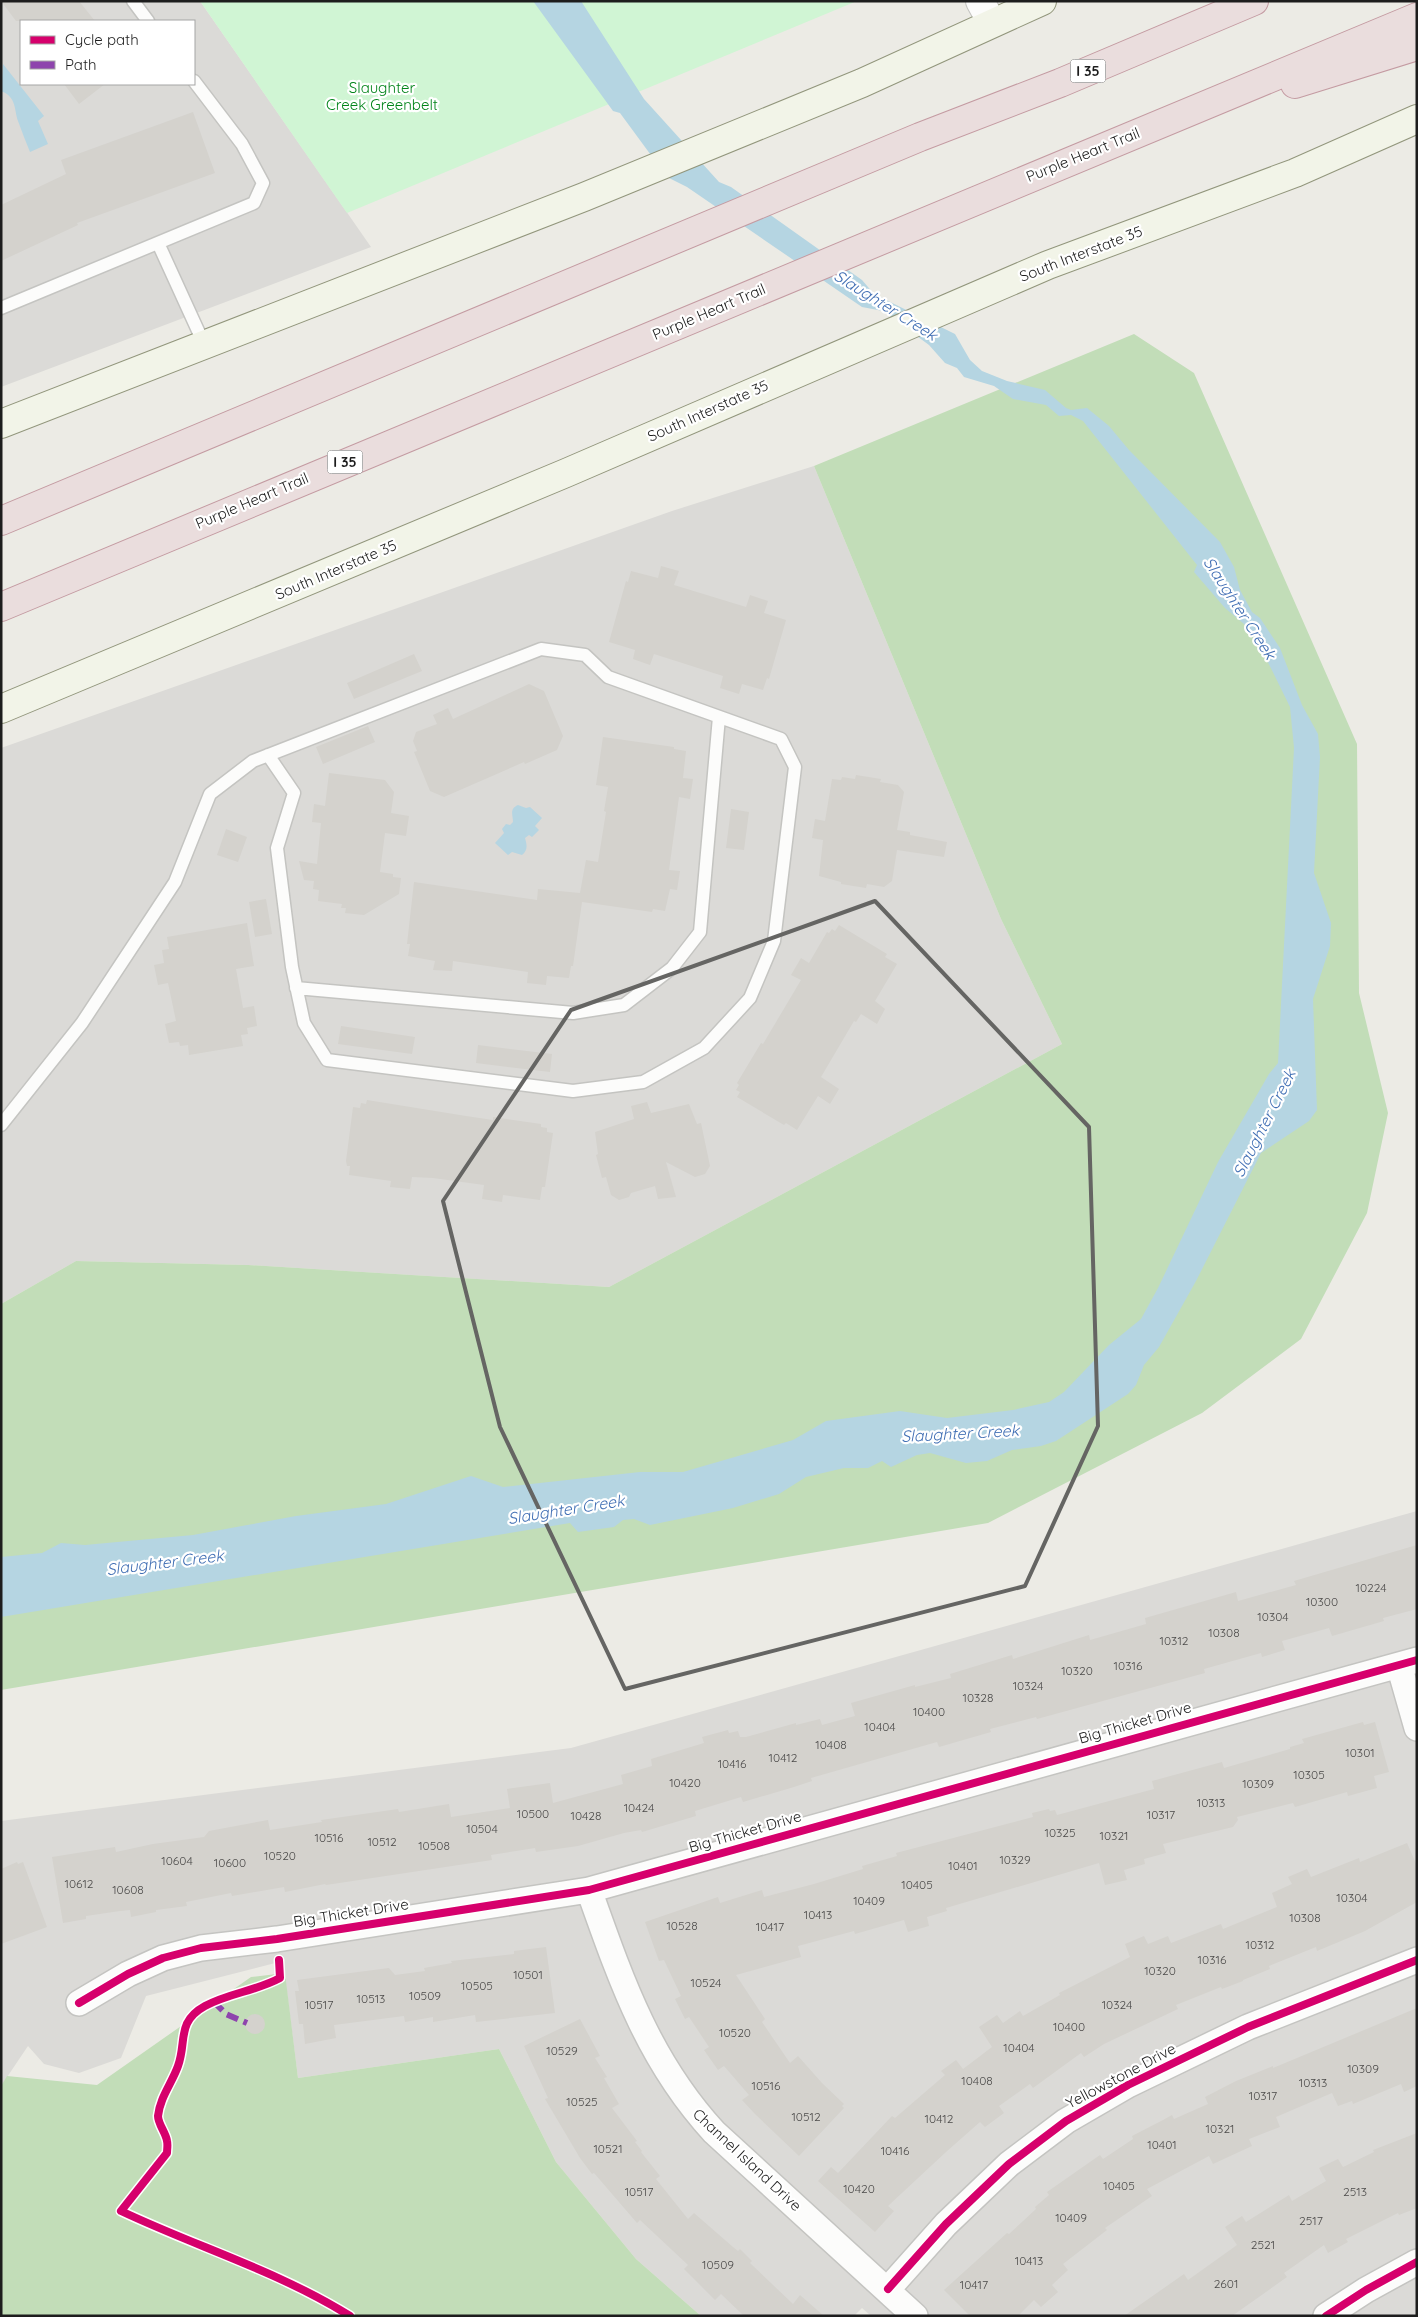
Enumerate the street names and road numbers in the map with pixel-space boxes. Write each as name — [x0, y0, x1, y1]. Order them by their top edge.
road number: I 35 — [1070, 59, 1106, 82]
street label: Purple Heart Trail — [1023, 123, 1142, 186]
street label: South Interstate 35 — [1017, 221, 1145, 286]
street label: Purple Heart Trail — [649, 279, 768, 344]
street label: South Interstate 35 — [644, 375, 771, 446]
road number: I 35 — [328, 451, 362, 474]
street label: Purple Heart Trail — [192, 468, 311, 533]
street label: South Interstate 35 — [272, 535, 399, 604]
street label: Big Thicket Drive — [1076, 1697, 1193, 1748]
street label: Big Thicket Drive — [686, 1806, 803, 1857]
street label: Big Thicket Drive — [292, 1894, 410, 1931]
street label: Yellowstone Drive — [1063, 2039, 1179, 2113]
street label: Channel Island Drive — [689, 2104, 806, 2215]

